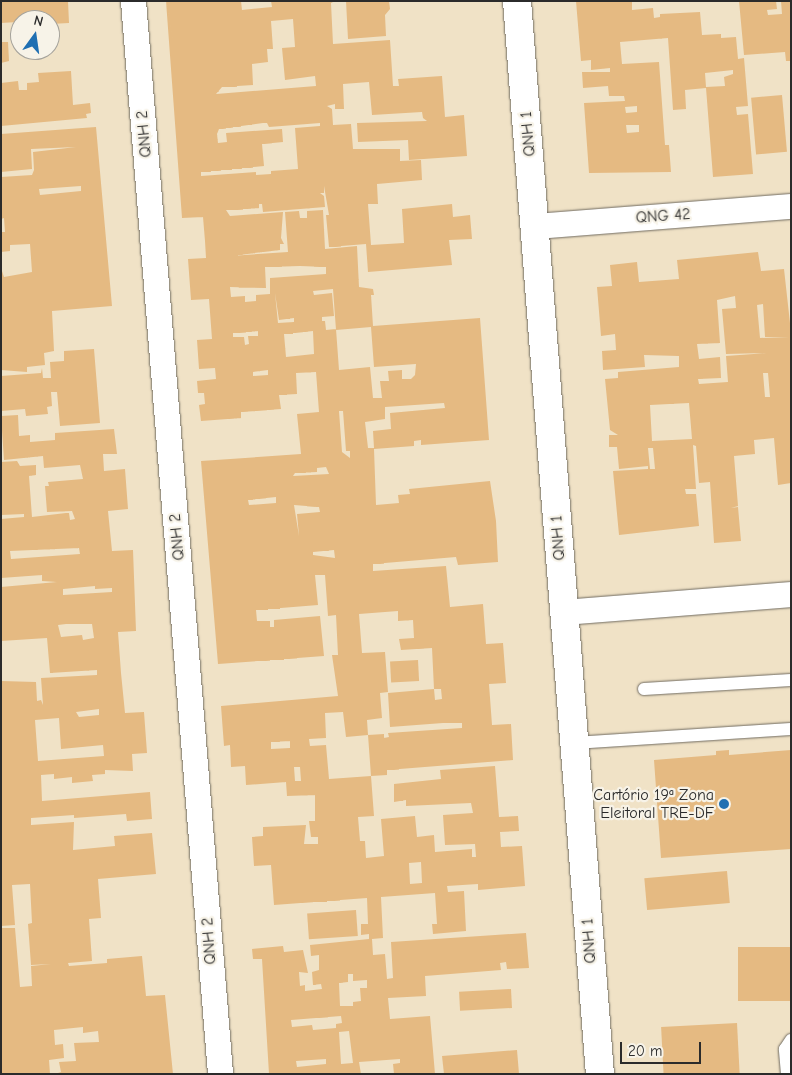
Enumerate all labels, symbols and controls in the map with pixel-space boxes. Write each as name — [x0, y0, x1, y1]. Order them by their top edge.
north arrow — [10, 10, 60, 60]
text: N — [32, 12, 45, 30]
street label: QNH 2 — [132, 110, 156, 158]
street label: QNH 1 — [516, 111, 540, 157]
street label: QNG 42 — [635, 205, 691, 227]
street label: QNH 2 — [165, 513, 189, 561]
street label: QNH 1 — [547, 515, 569, 561]
place label: Cartório 19ª Zona Eleitoral TRE-DF — [593, 785, 714, 823]
marker: Cartório 19ª Zona Eleitoral TRE-DF — [718, 798, 730, 810]
street label: QNH 2 — [198, 917, 220, 965]
street label: QNH 1 — [578, 918, 600, 964]
scale bar — [622, 1032, 703, 1064]
text: 20 m — [628, 1042, 662, 1060]

